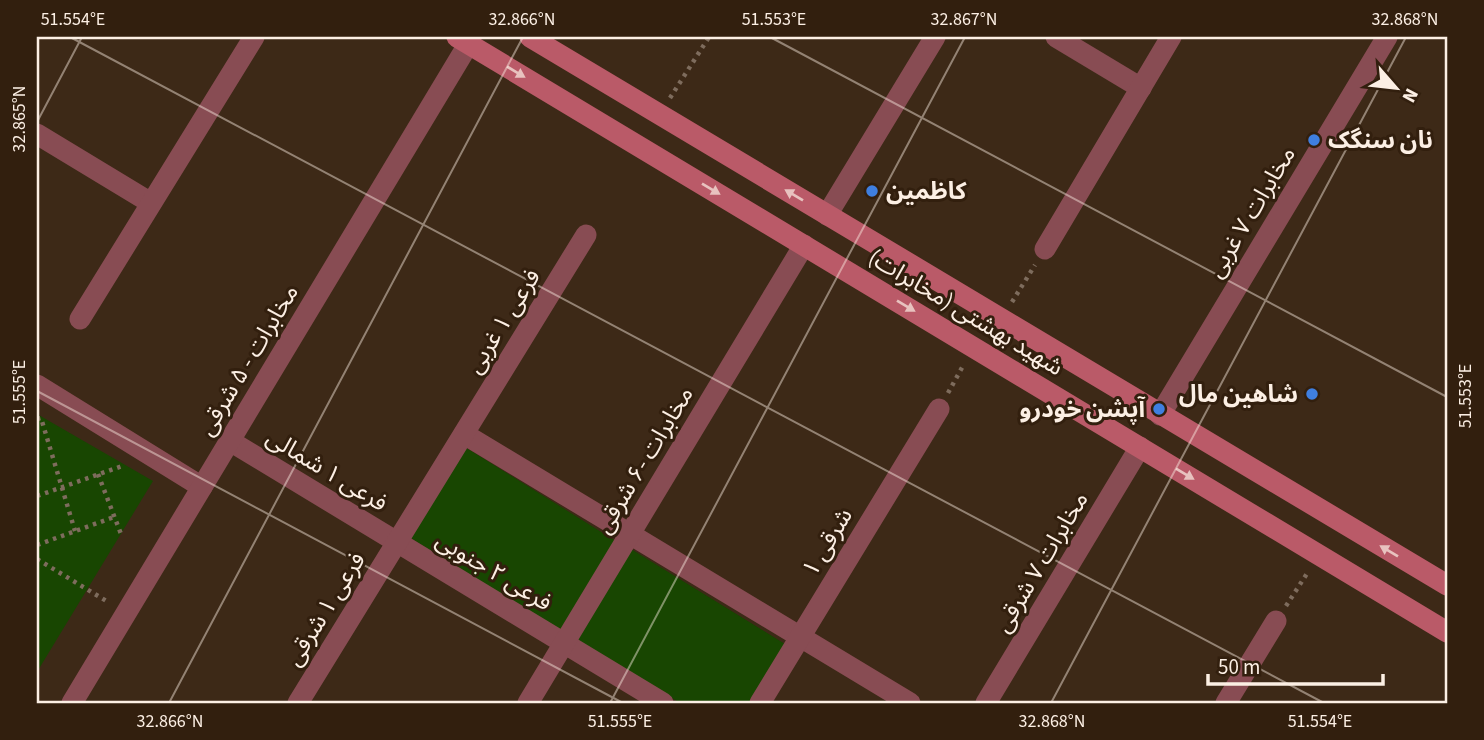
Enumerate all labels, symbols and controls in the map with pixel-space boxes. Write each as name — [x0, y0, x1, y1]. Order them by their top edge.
text: 51.554°E — [41, 7, 105, 32]
text: 32.866°N — [489, 7, 555, 32]
text: 51.553°E — [742, 7, 806, 32]
text: 32.867°N — [931, 7, 997, 32]
text: 32.868°N — [1372, 7, 1438, 32]
north arrow — [1362, 52, 1432, 122]
one-way arrow — [506, 66, 525, 78]
text: N — [1395, 83, 1425, 107]
text: 32.865°N — [7, 86, 32, 152]
place label: نان سنگک — [1328, 123, 1433, 158]
marker: نان سنگک — [1306, 132, 1322, 148]
street label: مخابرات ۷ غربی — [1198, 140, 1305, 285]
place label: کاظمین — [886, 174, 967, 209]
one-way arrow — [701, 183, 720, 195]
marker: کاظمین — [864, 183, 880, 199]
one-way arrow — [784, 189, 803, 201]
street label: شهید بهشتی (مخابرات) — [861, 240, 1070, 385]
street label: فرعی ۱ غربی — [457, 262, 549, 380]
street label: مخابرات - ۵ شرقی — [189, 278, 308, 443]
one-way arrow — [896, 300, 915, 312]
text: 51.555°E — [7, 360, 32, 424]
text: 51.553°E — [1453, 364, 1478, 428]
place label: شاهین مال — [1179, 377, 1298, 412]
street label: مخابرات -۶ شرقی — [587, 380, 702, 541]
marker: شاهین مال — [1304, 386, 1320, 402]
place label: آپشن خودرو — [1019, 392, 1146, 427]
marker: آپشن خودرو — [1151, 401, 1167, 417]
street label: فرعی ۱ شمالی — [259, 420, 394, 521]
one-way arrow — [1175, 468, 1194, 480]
street label: مخابرات ۷ شرقی — [985, 485, 1097, 639]
street label: شرقی ۱ — [793, 501, 862, 583]
street label: فرعی ۲ جنوبی — [429, 523, 559, 620]
one-way arrow — [1379, 544, 1398, 557]
street label: فرعی ۱ شرقی — [276, 545, 374, 673]
scale bar — [1208, 642, 1382, 686]
text: 50 m — [1218, 652, 1260, 682]
text: 32.866°N — [137, 709, 203, 734]
text: 51.555°E — [588, 709, 652, 734]
text: 32.868°N — [1019, 709, 1085, 734]
text: 51.554°E — [1288, 709, 1352, 734]

